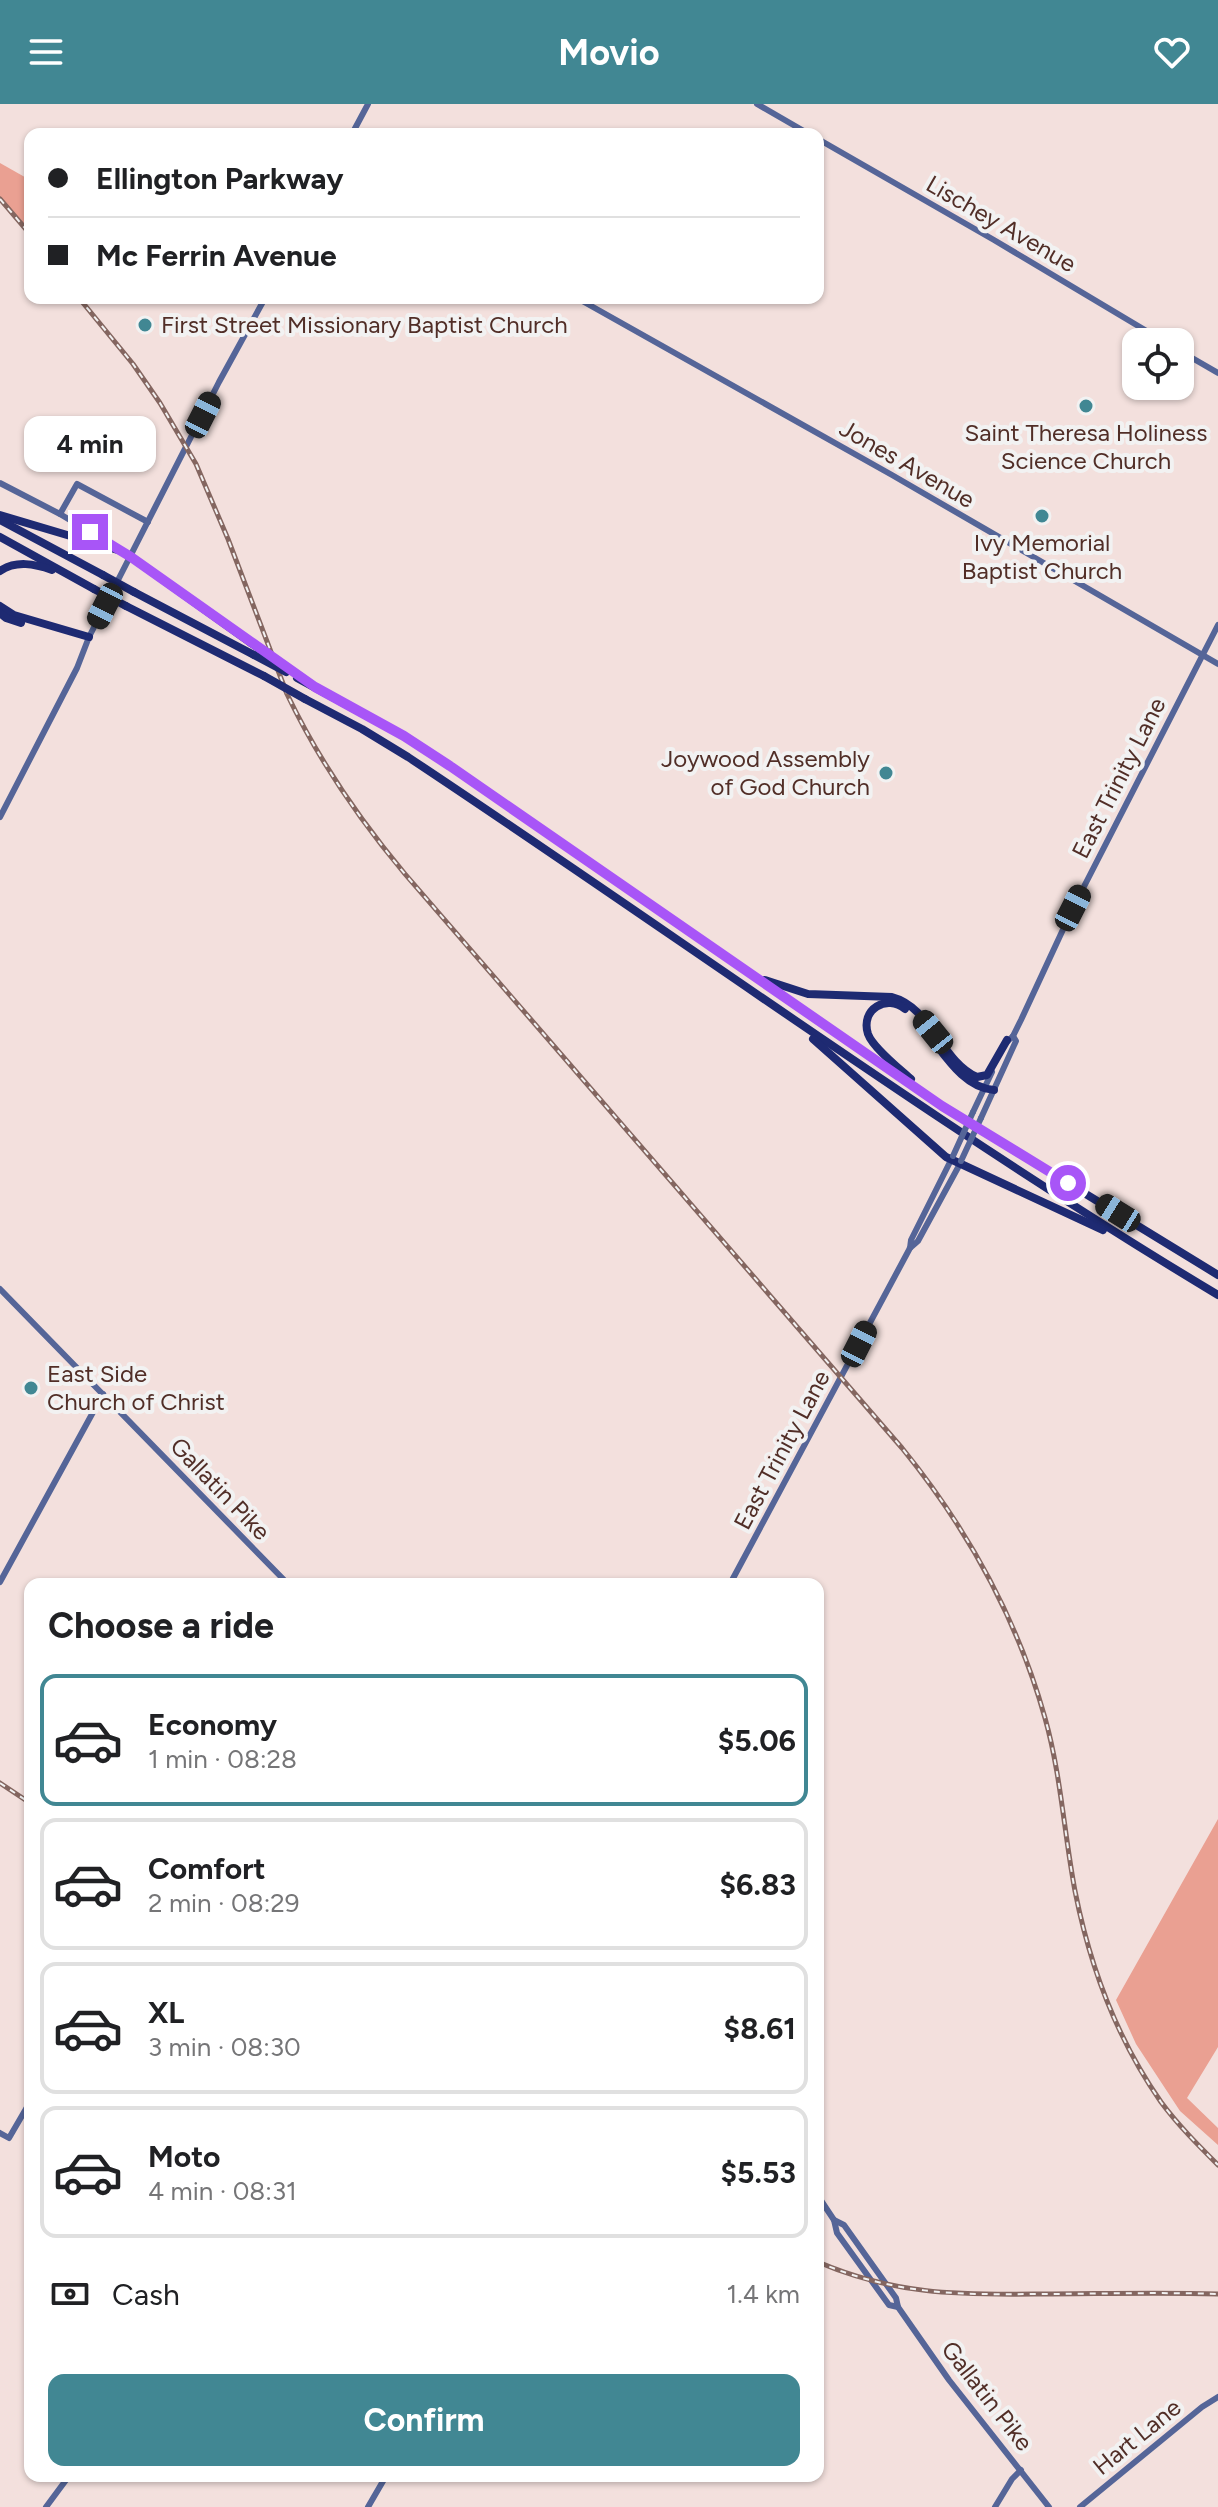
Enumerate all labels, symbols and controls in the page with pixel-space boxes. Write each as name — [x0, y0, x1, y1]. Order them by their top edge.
icon: menu — [24, 30, 68, 74]
icon: heart — [1150, 30, 1194, 74]
text: Movio — [558, 31, 660, 74]
text: Ellington Parkway — [96, 160, 343, 197]
street label: Lischey Avenue — [921, 169, 1081, 278]
text: Mc Ferrin Avenue — [96, 237, 337, 274]
place label: First Street Missionary Baptist Church — [161, 310, 568, 339]
marker: First Street Missionary Baptist Church — [136, 316, 154, 334]
map controls — [1122, 328, 1194, 400]
button: locate — [1122, 328, 1194, 400]
car — [181, 388, 225, 442]
marker: Saint Theresa Holiness Science Church — [1077, 397, 1095, 415]
street label: Jones Avenue — [835, 413, 980, 514]
callout: 4 min — [24, 416, 156, 472]
place label: Saint Theresa Holiness Science Church — [965, 418, 1207, 475]
text: 4 min — [57, 428, 123, 460]
marker: Ivy Memorial Baptist Church — [1033, 507, 1051, 525]
route end — [72, 514, 108, 550]
place label: Ivy Memorial Baptist Church — [962, 528, 1122, 585]
car — [83, 579, 127, 633]
street label: East Trinity Lane — [1066, 693, 1171, 863]
place label: Joywood Assembly of God Church — [661, 744, 870, 801]
marker: Joywood Assembly of God Church — [877, 764, 895, 782]
car — [1051, 881, 1095, 935]
car — [909, 1006, 957, 1058]
route start — [1050, 1165, 1086, 1201]
car — [1091, 1190, 1145, 1236]
car — [837, 1317, 881, 1371]
place label: East Side Church of Christ — [47, 1359, 225, 1416]
street label: East Trinity Lane — [727, 1365, 836, 1534]
marker: East Side Church of Christ — [22, 1379, 40, 1397]
street label: Gallatin Pike — [164, 1431, 276, 1546]
text: Choose a ride — [48, 1604, 274, 1647]
icon: car — [52, 1704, 124, 1776]
text: Economy — [148, 1706, 277, 1743]
text: $5.06 — [718, 1722, 796, 1759]
text: 1 min · 08:28 — [148, 1743, 297, 1775]
icon: car — [52, 1848, 124, 1920]
text: Comfort — [148, 1850, 266, 1887]
text: $6.83 — [720, 1866, 796, 1903]
text: 2 min · 08:29 — [148, 1887, 300, 1919]
icon: car — [52, 1992, 124, 2064]
text: XL — [148, 1994, 184, 2031]
text: $8.61 — [724, 2010, 796, 2047]
text: 3 min · 08:30 — [148, 2031, 301, 2063]
icon: car — [52, 2136, 124, 2208]
text: Moto — [148, 2138, 220, 2175]
text: $5.53 — [720, 2154, 796, 2191]
text: 4 min · 08:31 — [148, 2175, 297, 2207]
icon: cash — [48, 2272, 92, 2316]
text: Cash — [112, 2276, 180, 2313]
text: 1.4 km — [727, 2278, 800, 2310]
street label: Gallatin Pike — [936, 2335, 1039, 2456]
button: Confirm — [48, 2374, 800, 2466]
street label: Hart Lane — [1087, 2392, 1186, 2481]

